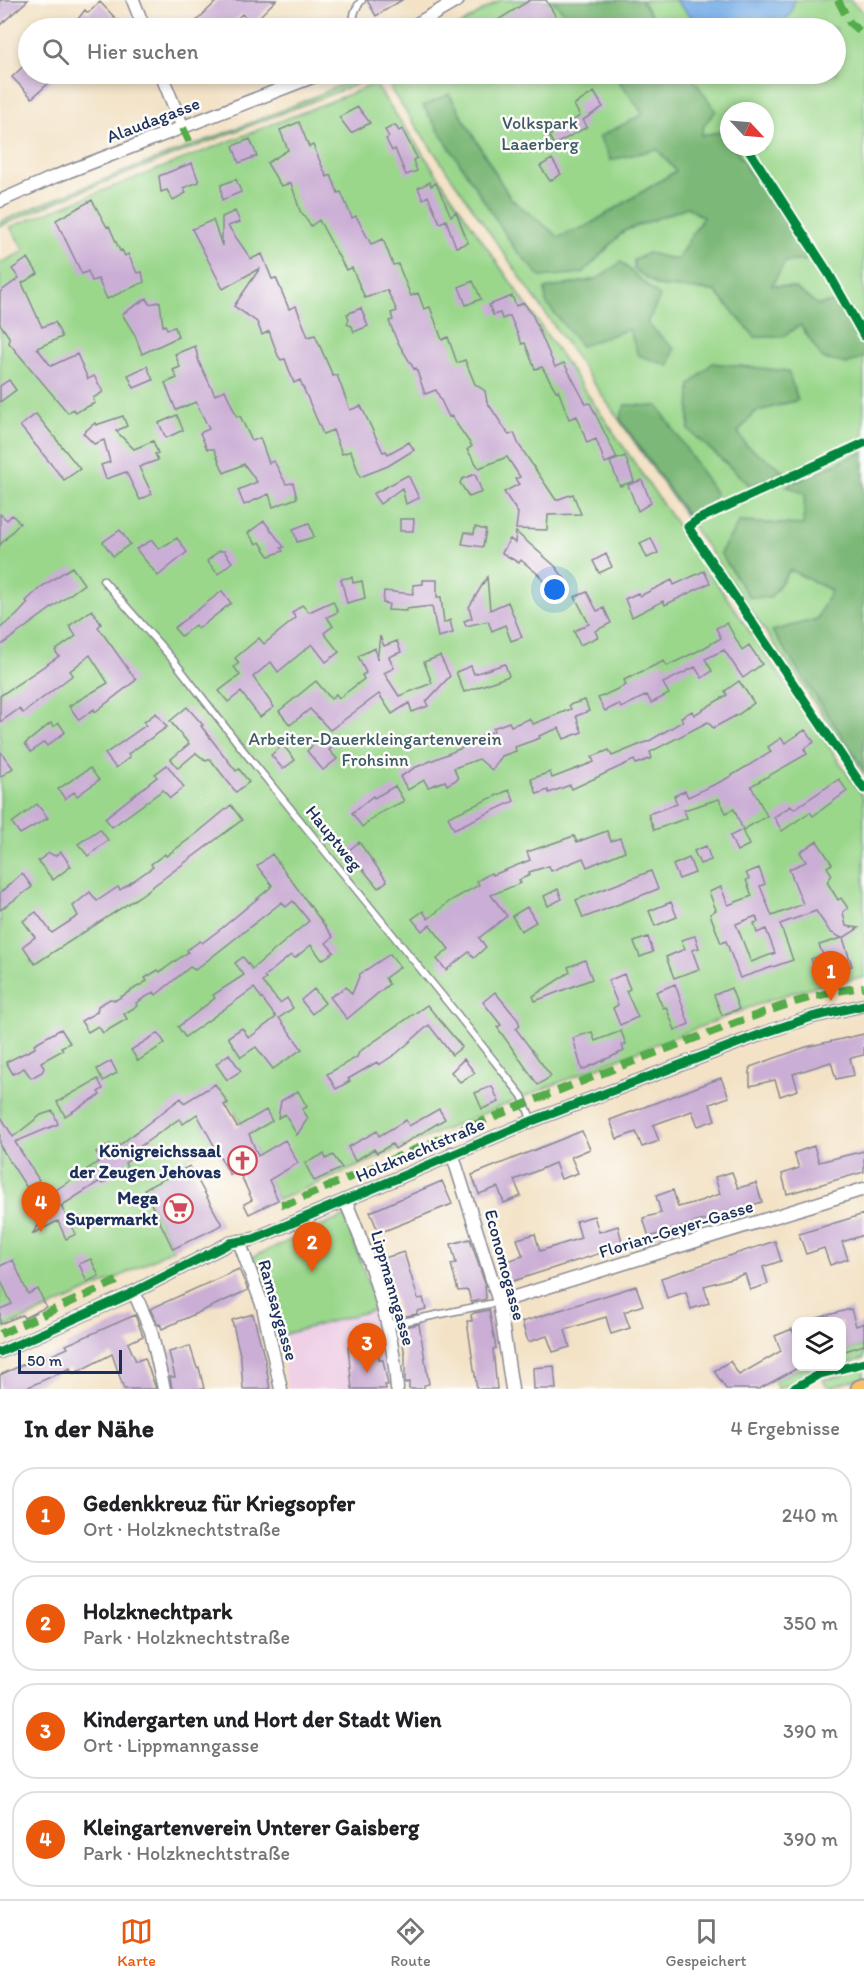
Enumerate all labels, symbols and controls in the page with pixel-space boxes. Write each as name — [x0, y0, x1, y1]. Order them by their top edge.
search box — [18, 18, 846, 84]
icon: search — [39, 35, 72, 68]
text: Hier suchen — [87, 38, 198, 65]
street label: Alaudagasse — [103, 92, 203, 148]
north arrow — [720, 102, 774, 156]
park label: Volkspark Laaerberg — [501, 112, 579, 155]
your location — [540, 575, 569, 604]
park label: Arbeiter-Dauerkleingartenverein Frohsinn — [248, 728, 502, 771]
street label: Hauptweg — [301, 801, 368, 876]
pin: 1 — [812, 952, 850, 1001]
street label: Holzknechtstraße — [352, 1113, 488, 1187]
place label: Königreichssaal der Zeugen Jehovas — [69, 1140, 222, 1183]
church icon: Königreichssaal der Zeugen Jehovas — [226, 1145, 258, 1177]
pin: 4 — [22, 1182, 60, 1232]
place label: Mega Supermarkt — [65, 1187, 158, 1230]
supermarket icon: Mega Supermarkt — [163, 1192, 195, 1224]
street label: Florian-Geyer-Gasse — [596, 1195, 756, 1263]
street label: Economogasse — [480, 1207, 530, 1323]
pin: 2 — [292, 1222, 332, 1272]
street label: Lippmanngasse — [366, 1228, 420, 1348]
street label: Ramsaygasse — [253, 1257, 303, 1363]
map controls — [792, 1317, 846, 1371]
button: layers — [792, 1317, 846, 1371]
pin: 3 — [348, 1324, 386, 1373]
scale bar — [18, 1347, 122, 1374]
text: 50 m — [27, 1351, 62, 1370]
text: In der Nähe — [24, 1412, 154, 1444]
text: 4 Ergebnisse — [730, 1416, 840, 1440]
text: Gedenkkreuz für Kriegsopfer — [83, 1490, 355, 1517]
text: 1 — [41, 1503, 50, 1527]
text: 240 m — [782, 1503, 838, 1527]
text: Ort · Holzknechtstraße — [83, 1517, 281, 1541]
text: Holzknechtpark — [83, 1598, 232, 1625]
text: 2 — [40, 1611, 51, 1635]
text: 350 m — [783, 1611, 838, 1635]
text: Park · Holzknechtstraße — [83, 1625, 290, 1649]
text: Kindergarten und Hort der Stadt Wien — [83, 1706, 442, 1733]
text: 3 — [40, 1719, 51, 1743]
text: 390 m — [783, 1719, 838, 1743]
text: Ort · Lippmanngasse — [83, 1733, 259, 1757]
text: Kleingartenverein Unterer Gaisberg — [83, 1814, 419, 1841]
text: 4 — [39, 1827, 52, 1851]
text: 390 m — [783, 1827, 838, 1851]
text: Park · Holzknechtstraße — [83, 1841, 290, 1865]
tab: Karte — [117, 1915, 156, 1970]
tab: Route — [391, 1915, 431, 1970]
tab: Gespeichert — [665, 1915, 747, 1970]

